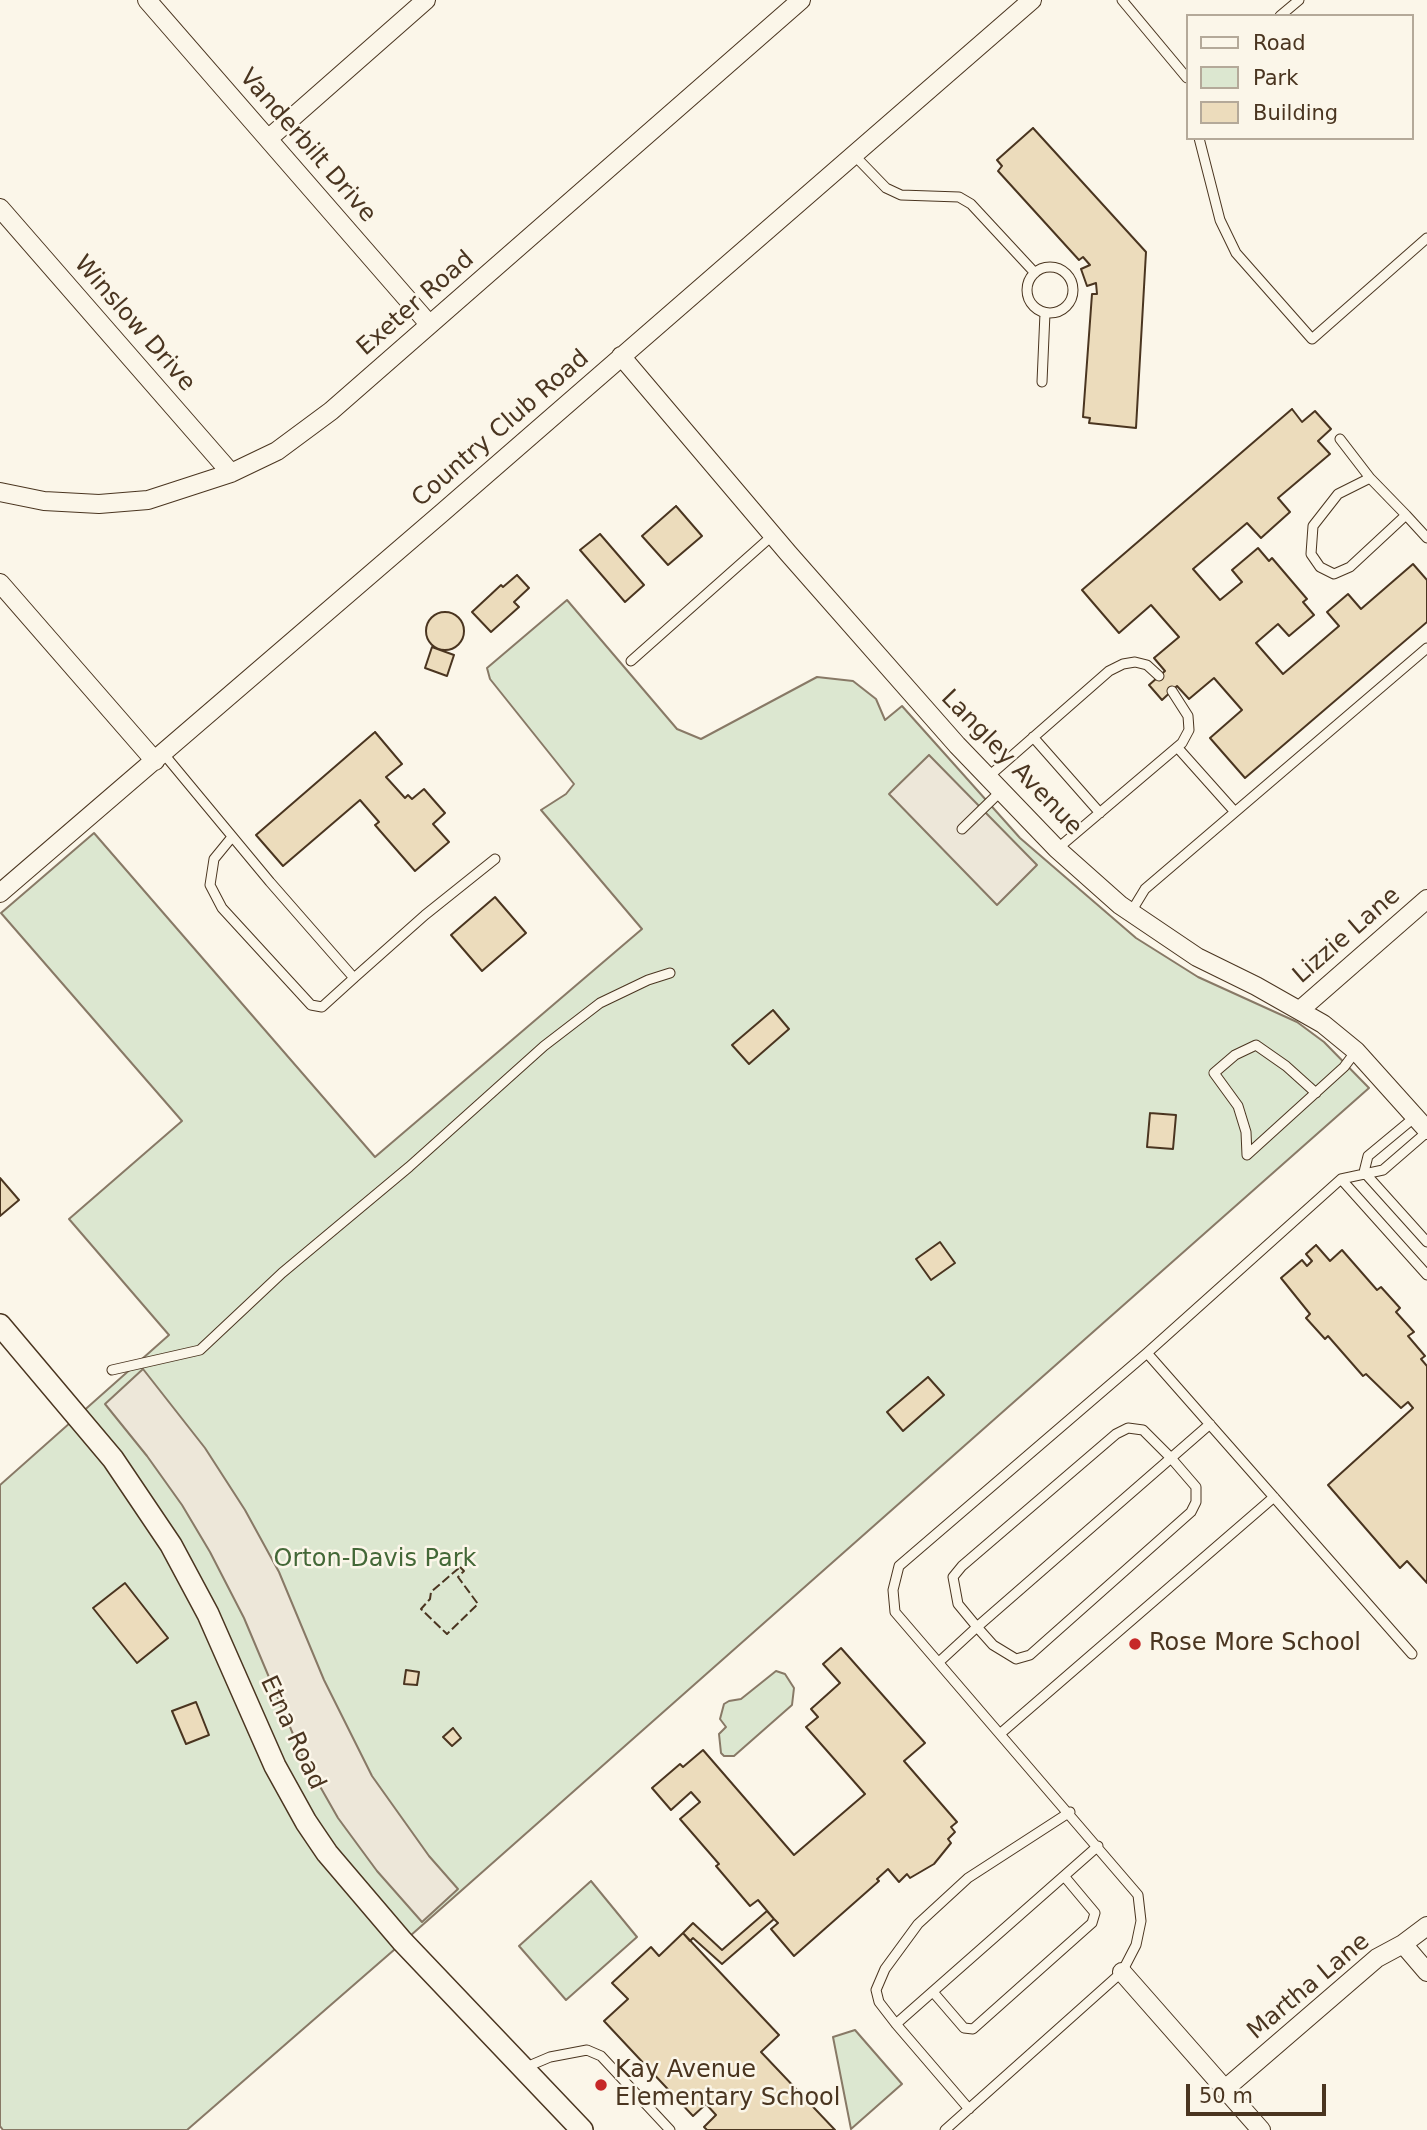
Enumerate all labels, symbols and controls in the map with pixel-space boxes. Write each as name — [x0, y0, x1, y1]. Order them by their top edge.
legend — [1186, 14, 1413, 140]
text: Road — [1253, 31, 1306, 55]
street label: Vanderbilt Drive — [233, 63, 381, 229]
text: Park — [1253, 66, 1298, 90]
text: Building — [1253, 101, 1338, 125]
street label: Exeter Road — [352, 245, 480, 363]
street label: Winslow Drive — [67, 250, 201, 398]
street label: Country Club Road — [407, 344, 595, 514]
street label: Langley Avenue — [934, 684, 1088, 842]
street label: Lizzie Lane — [1288, 882, 1406, 990]
park label: Orton-Davis Park — [274, 1546, 476, 1574]
place label: Rose More School — [1149, 1630, 1361, 1658]
marker: Rose More School — [1127, 1636, 1143, 1652]
street label: Etna Road — [253, 1671, 331, 1795]
street label: Martha Lane — [1242, 1928, 1376, 2046]
place label: Kay Avenue Elementary School — [615, 2057, 840, 2113]
scale bar — [1189, 2070, 1329, 2114]
marker: Kay Avenue Elementary School — [593, 2077, 609, 2093]
text: 50 m — [1199, 2084, 1253, 2108]

